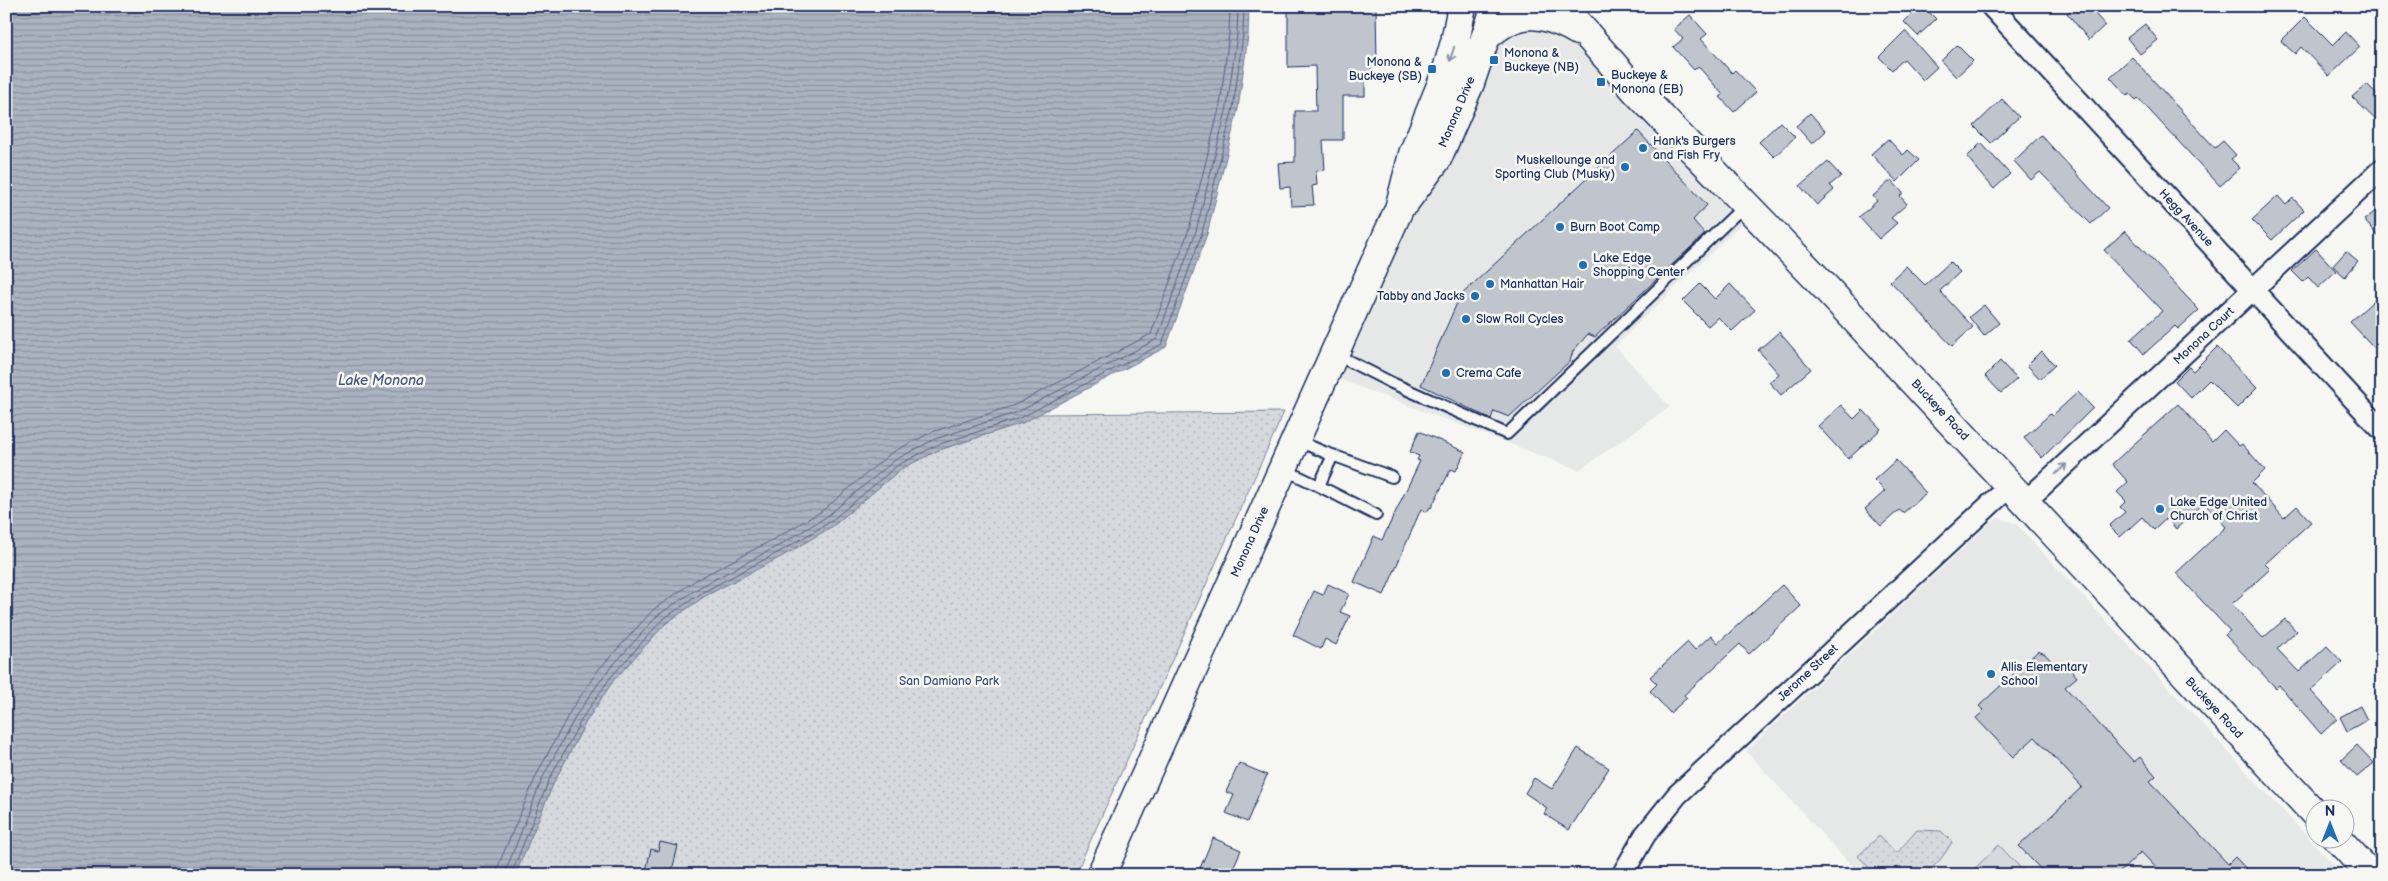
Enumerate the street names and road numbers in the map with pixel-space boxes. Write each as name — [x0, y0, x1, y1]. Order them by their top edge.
street label: Monona Drive — [1435, 74, 1479, 150]
street label: Hegg Avenue — [2156, 186, 2216, 250]
street label: Monona Court — [2170, 304, 2238, 368]
street label: Buckeye Road — [1908, 376, 1972, 444]
street label: Monona Drive — [1228, 504, 1272, 580]
street label: Jerome Street — [1775, 641, 1842, 705]
street label: Buckeye Road — [2182, 674, 2246, 742]

